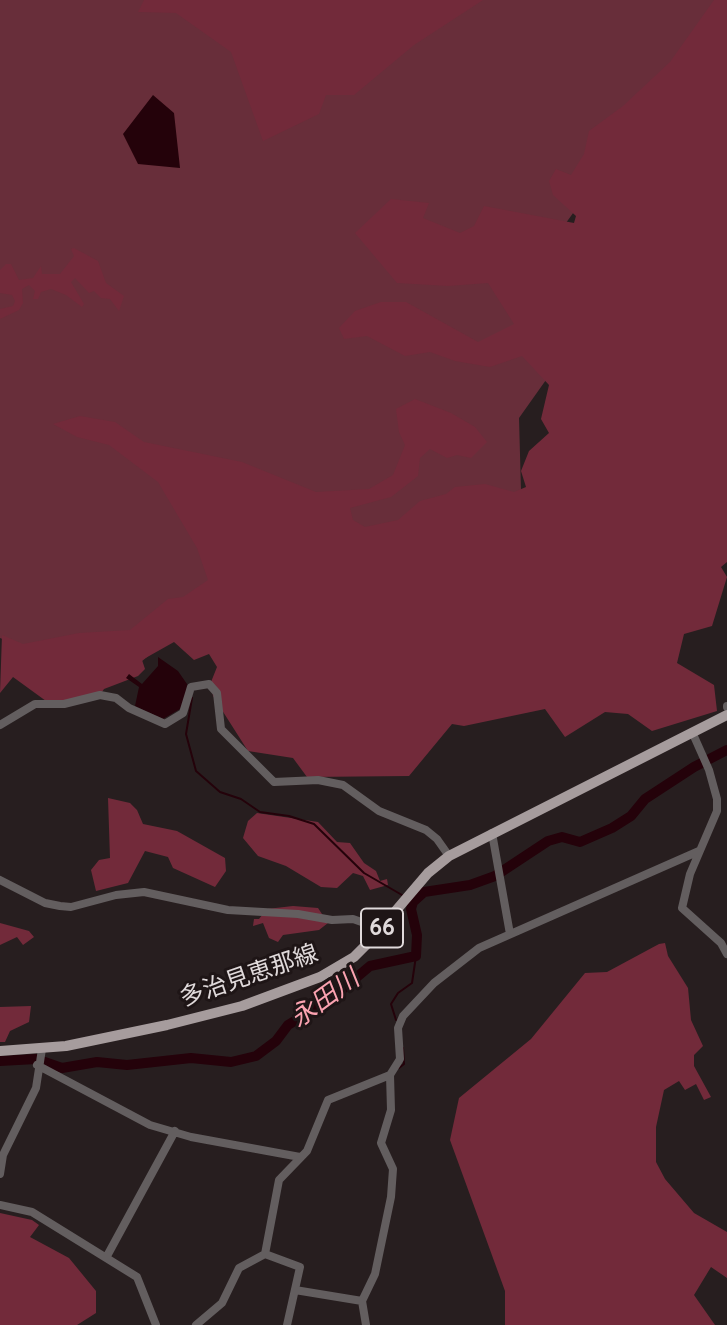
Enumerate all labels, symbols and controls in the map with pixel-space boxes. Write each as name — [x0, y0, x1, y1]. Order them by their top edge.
road number: 66 — [361, 909, 403, 948]
street label: 多治見恵那線 — [176, 939, 322, 1013]
water label: 永田川 — [284, 963, 366, 1035]

